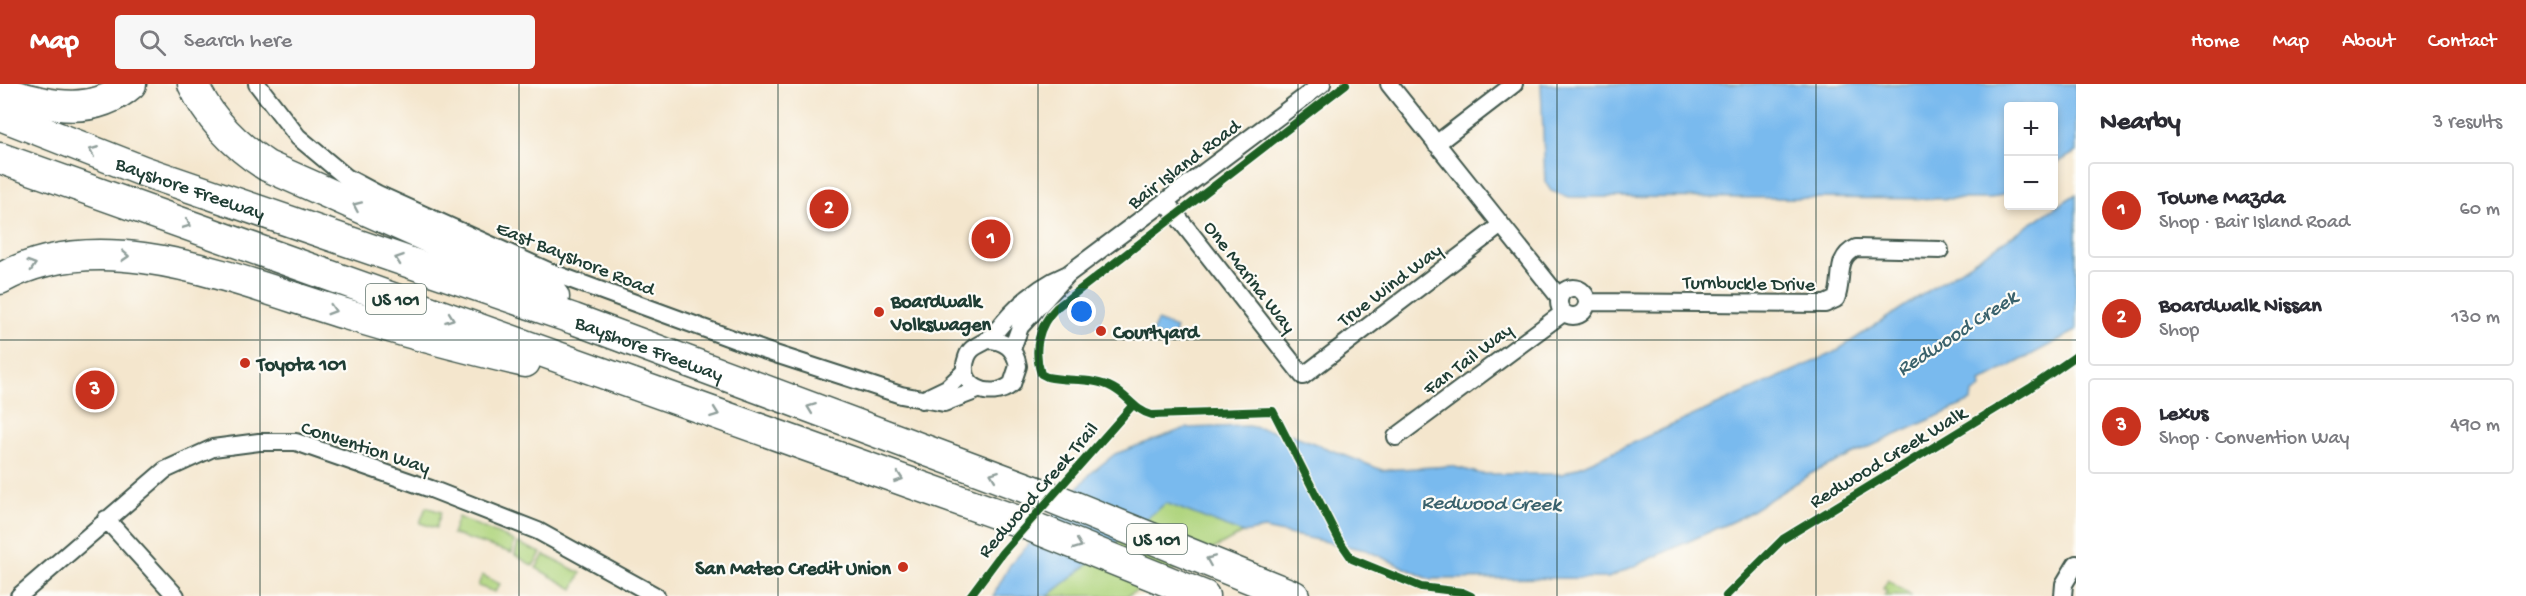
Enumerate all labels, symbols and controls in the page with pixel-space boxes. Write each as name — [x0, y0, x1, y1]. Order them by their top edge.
search box — [115, 15, 535, 69]
text: Map — [30, 26, 79, 59]
icon: search — [136, 26, 169, 59]
text: Search here — [184, 29, 292, 55]
text: Home — [2191, 30, 2239, 55]
text: Map — [2272, 30, 2309, 55]
text: About — [2342, 30, 2395, 55]
text: Contact — [2428, 30, 2496, 55]
map controls — [2004, 102, 2058, 210]
button: + — [2004, 102, 2058, 156]
text: Nearby — [2100, 108, 2181, 139]
text: 3 results — [2433, 112, 2502, 135]
street label: Bair Island Road — [1124, 115, 1248, 216]
one-way arrow — [88, 146, 99, 158]
street label: Bayshore Freeway — [111, 153, 267, 227]
button: − — [2004, 156, 2058, 210]
pin: 2 — [810, 186, 848, 232]
text: Towne Mazda — [2159, 186, 2285, 212]
text: 1 — [2117, 199, 2126, 222]
text: 60 m — [2460, 199, 2500, 222]
one-way arrow — [352, 202, 363, 214]
text: Shop · Bair Island Road — [2159, 212, 2350, 235]
pin: 1 — [972, 216, 1010, 262]
one-way arrow — [181, 217, 192, 230]
street label: One Marina Way — [1197, 217, 1299, 339]
street label: East Bayshore Road — [492, 218, 660, 303]
street label: True Wind Way — [1334, 240, 1448, 334]
one-way arrow — [121, 249, 130, 262]
one-way arrow — [394, 254, 405, 267]
one-way arrow — [26, 260, 37, 272]
street label: Turnbuckle Drive — [1682, 273, 1816, 298]
road number: US 101 — [366, 284, 426, 314]
water label: Redwood Creek — [1893, 285, 2025, 383]
place label: Boardwalk Volkswagen — [890, 292, 991, 338]
text: Boardwalk Nissan — [2159, 294, 2322, 320]
your location — [1067, 297, 1096, 326]
one-way arrow — [326, 303, 337, 315]
marker: Boardwalk Volkswagen — [872, 305, 886, 319]
text: 2 — [2117, 307, 2126, 330]
text: 130 m — [2451, 307, 2500, 330]
one-way arrow — [444, 310, 454, 323]
street label: Bayshore Freeway — [570, 312, 726, 389]
street label: Fan Tail Way — [1419, 320, 1518, 402]
text: Shop — [2159, 320, 2199, 343]
place label: Courtyard — [1112, 323, 1201, 346]
marker: Courtyard — [1094, 324, 1108, 338]
place label: Toyota 101 — [255, 355, 347, 378]
marker: Toyota 101 — [238, 356, 252, 370]
pin: 3 — [76, 368, 115, 412]
street label: Redwood Creek Walk — [1806, 402, 1973, 515]
text: Lexus — [2159, 402, 2208, 428]
one-way arrow — [806, 403, 817, 415]
one-way arrow — [709, 405, 720, 418]
text: 3 — [2116, 415, 2127, 438]
text: 490 m — [2450, 415, 2500, 438]
street label: Convention Way — [297, 418, 433, 481]
street label: Redwood Creek Trail — [975, 419, 1105, 564]
text: Shop · Convention Way — [2159, 428, 2349, 451]
one-way arrow — [989, 470, 1000, 483]
one-way arrow — [893, 471, 904, 484]
water label: Redwood Creek — [1421, 492, 1563, 519]
road number: US 101 — [1127, 524, 1187, 554]
one-way arrow — [1072, 537, 1083, 550]
one-way arrow — [1206, 556, 1217, 568]
place label: San Mateo Credit Union — [695, 559, 891, 582]
marker: San Mateo Credit Union — [896, 560, 910, 574]

